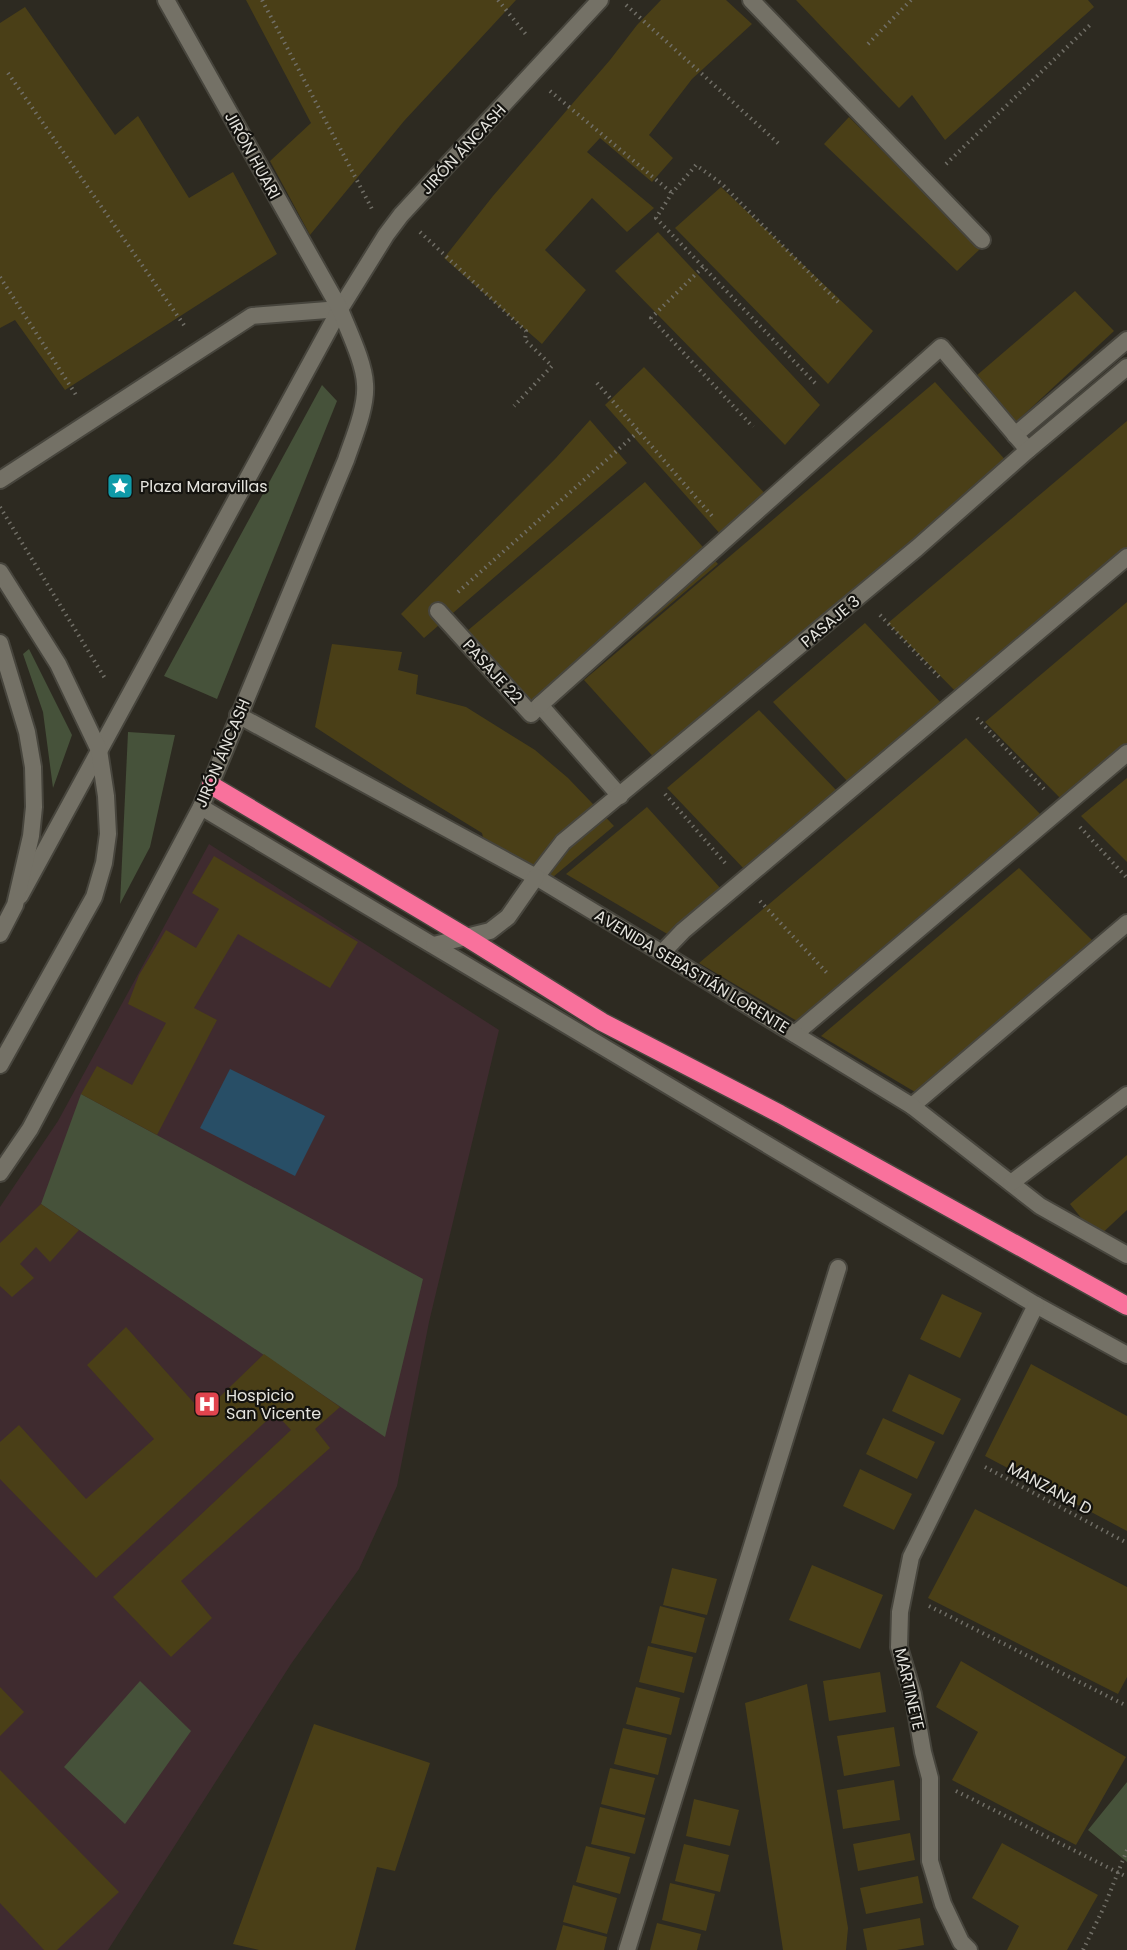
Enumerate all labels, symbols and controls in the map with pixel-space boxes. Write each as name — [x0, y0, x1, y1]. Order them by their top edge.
street label: JIRÓN ÁNCASH — [415, 99, 511, 200]
street label: JIRÓN HUARI — [219, 107, 286, 203]
place icon: Plaza Maravillas — [105, 471, 135, 501]
place label: Plaza Maravillas — [140, 475, 268, 498]
street label: PASAJE 3 — [796, 590, 865, 653]
street label: PASAJE 22 — [457, 634, 528, 709]
street label: JIRÓN ÁNCASH — [189, 695, 256, 811]
street label: AVENIDA SEBASTIÁN LORENTE — [590, 904, 793, 1039]
place label: Hospicio San Vicente — [226, 1384, 321, 1425]
hospital icon: Hospicio San Vicente — [192, 1389, 222, 1419]
street label: MANZANA D — [1003, 1456, 1096, 1520]
street label: MARTINETE — [889, 1646, 930, 1732]

